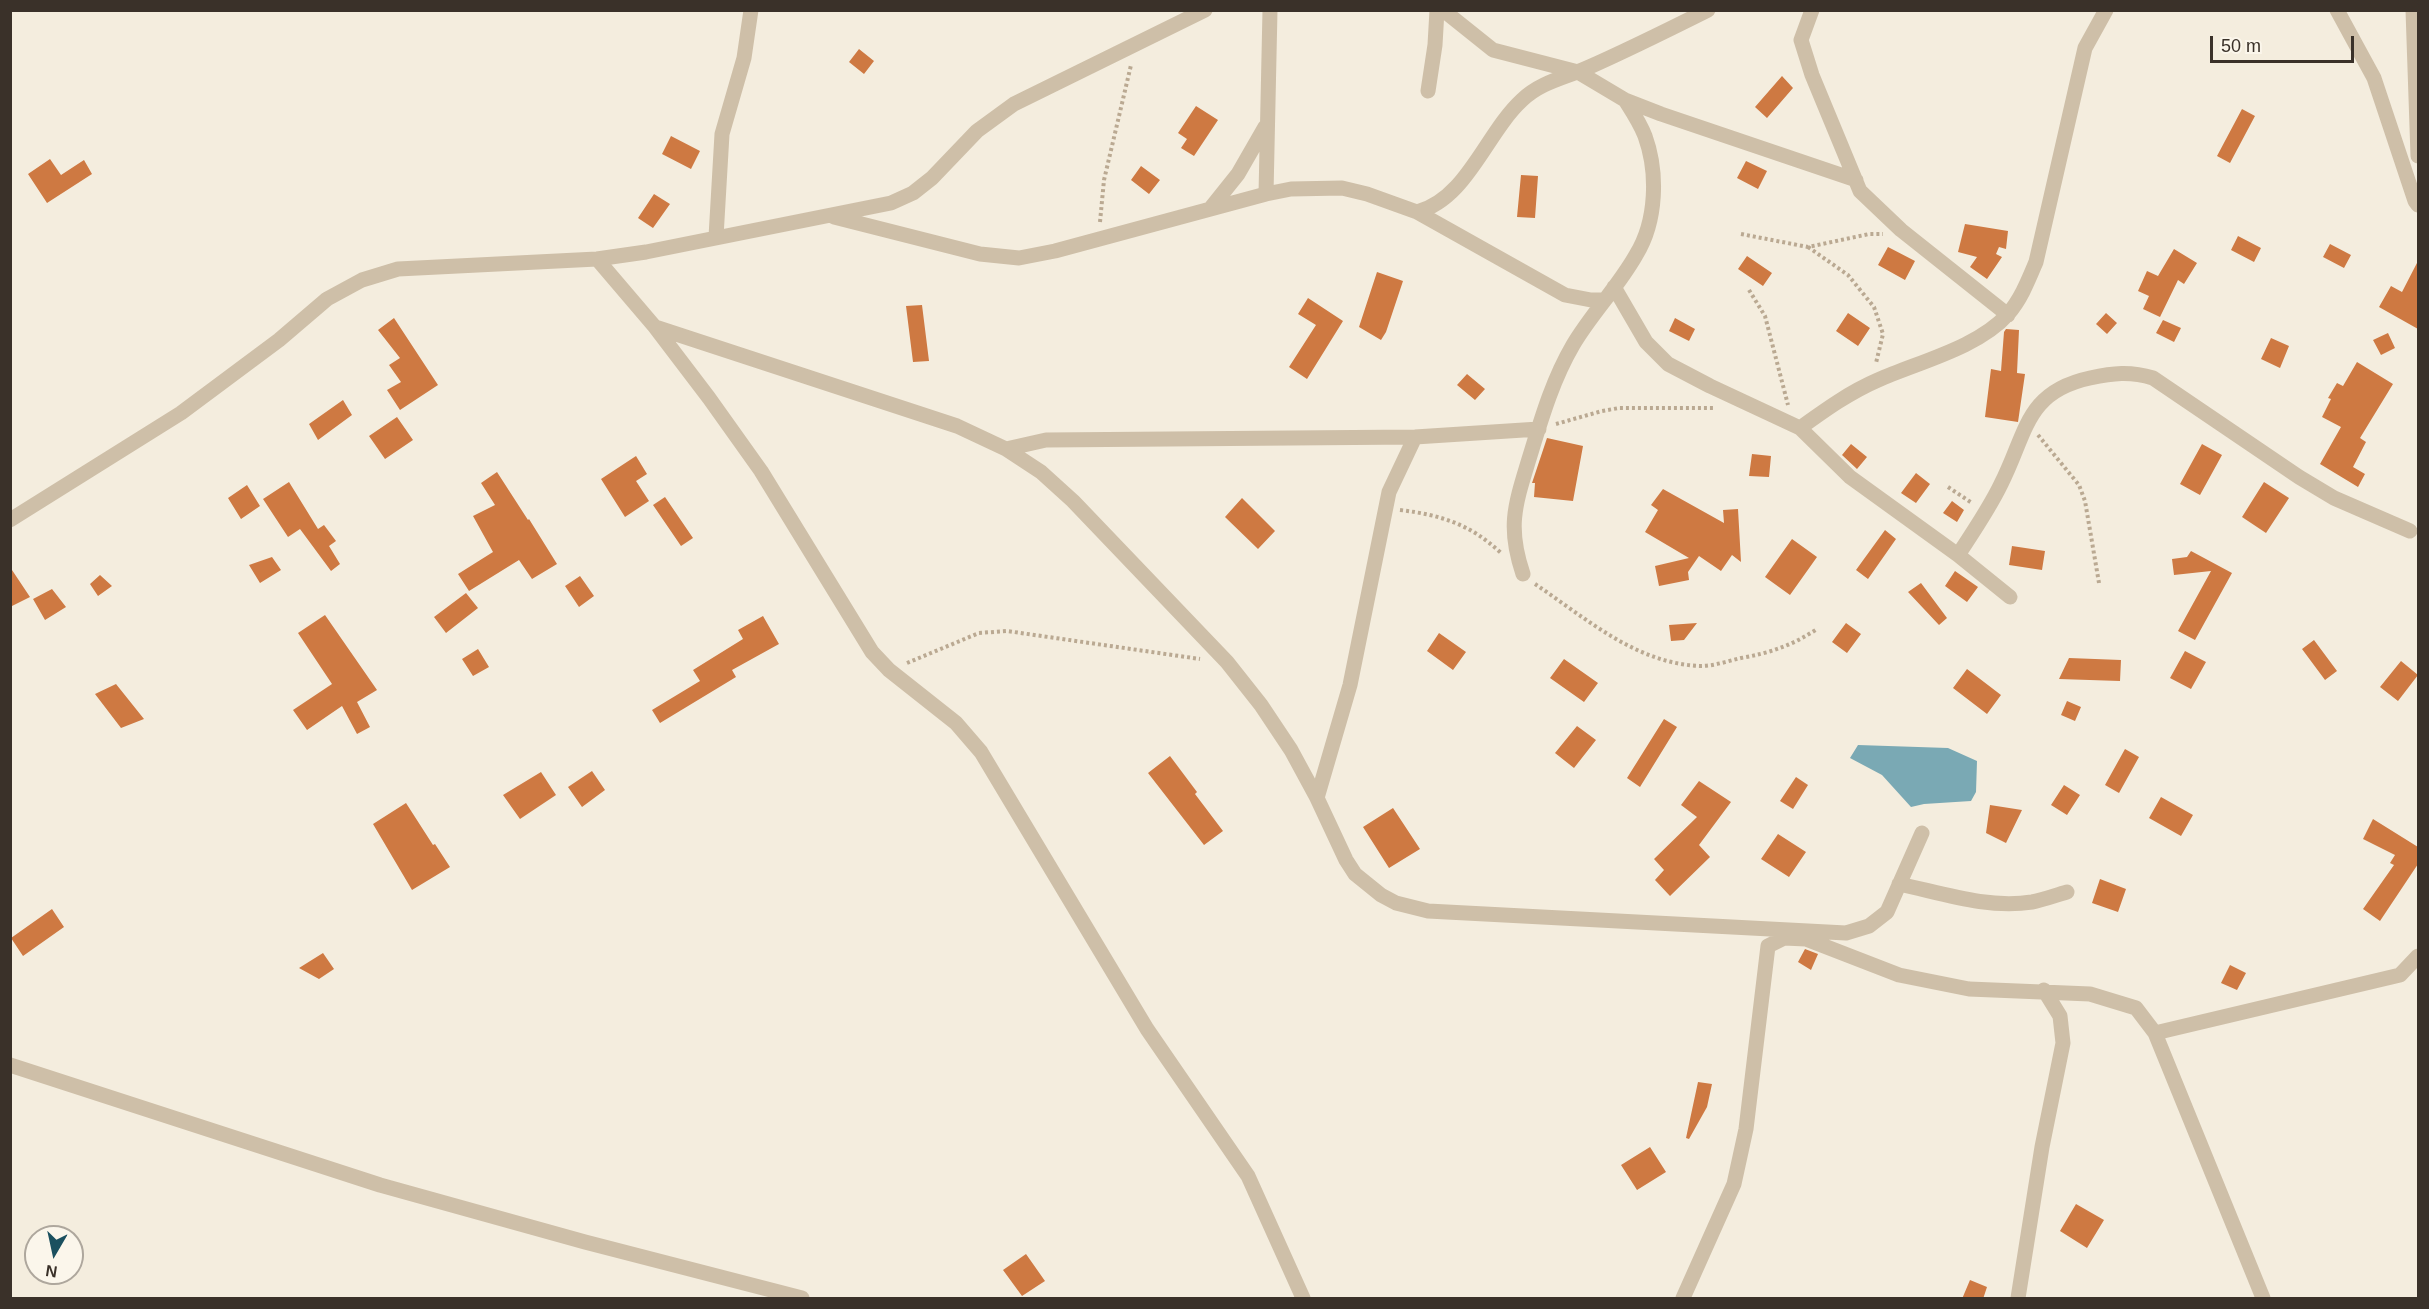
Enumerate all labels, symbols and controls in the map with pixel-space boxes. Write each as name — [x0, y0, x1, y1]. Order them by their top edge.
scale bar — [2213, 24, 2357, 62]
text: 50 m — [2221, 36, 2261, 56]
north arrow — [24, 1225, 84, 1285]
text: N — [44, 1262, 58, 1281]

